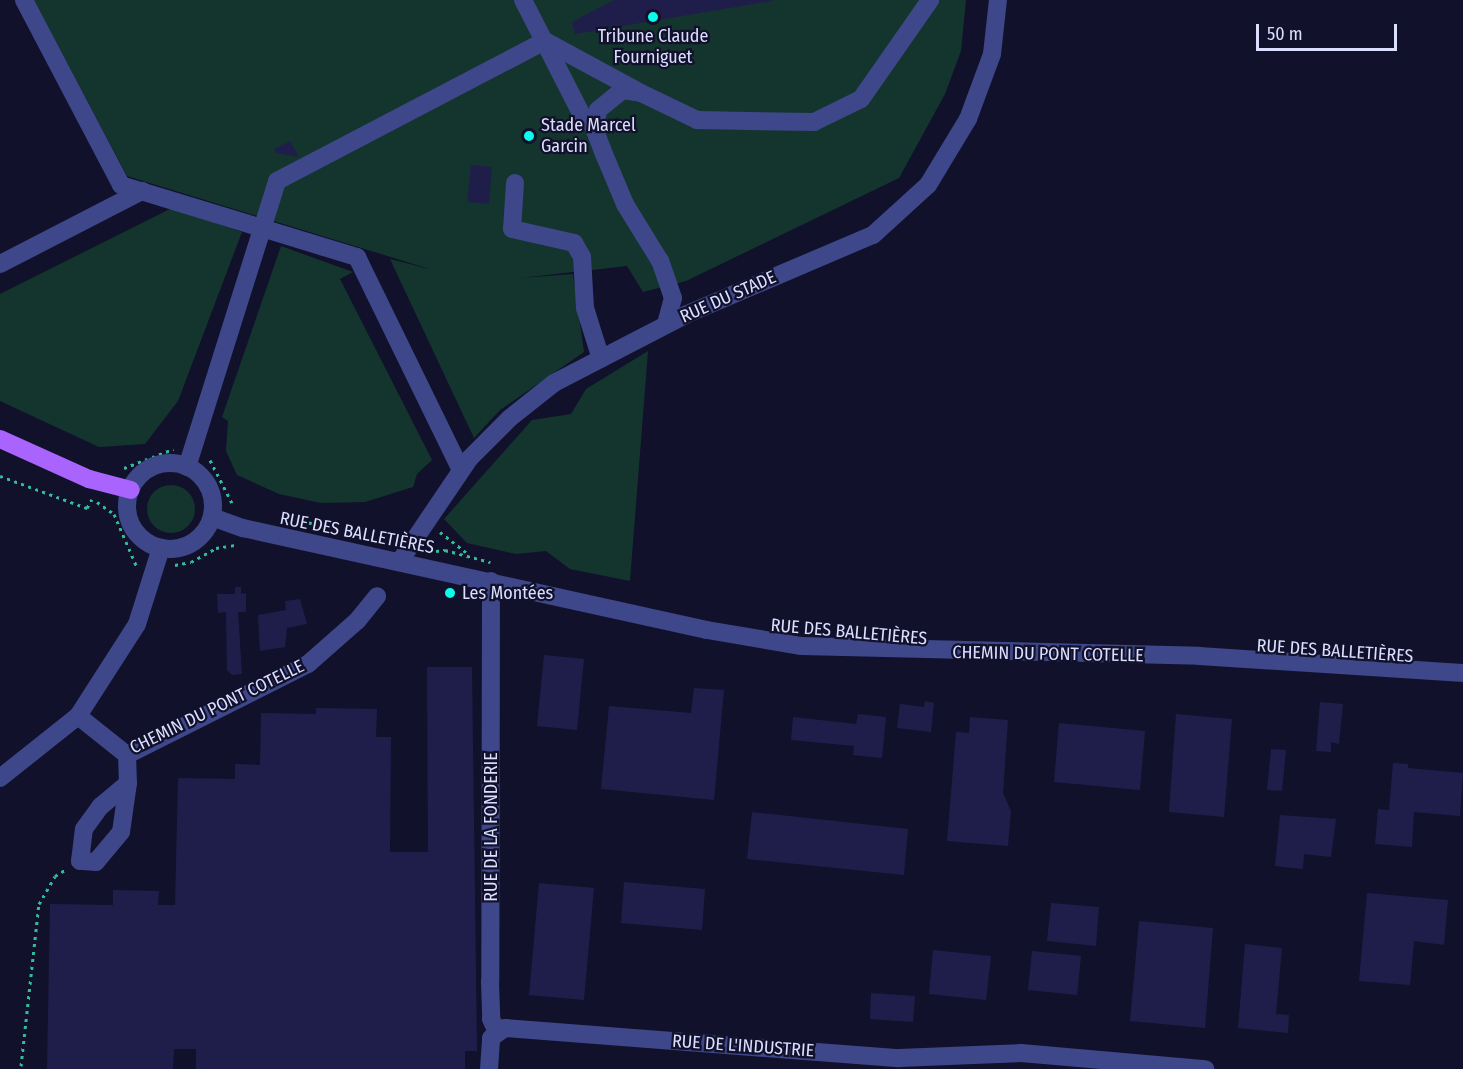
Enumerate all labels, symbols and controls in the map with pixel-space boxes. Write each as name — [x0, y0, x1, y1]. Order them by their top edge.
marker: Tribune Claude Fourniguet — [646, 10, 660, 24]
scale bar — [1259, 12, 1400, 50]
text: 50 m — [1267, 23, 1303, 45]
place label: Tribune Claude Fourniguet — [598, 26, 708, 68]
place label: Stade Marcel Garcin — [541, 115, 636, 158]
marker: Stade Marcel Garcin — [522, 129, 536, 143]
street label: RUE DU STADE — [677, 266, 779, 328]
street label: RUE DES BALLETIÈRES — [278, 507, 436, 559]
place label: Les Montées — [462, 582, 553, 604]
marker: Les Montées — [443, 586, 457, 600]
street label: RUE DES BALLETIÈRES — [770, 614, 928, 650]
street label: RUE DES BALLETIÈRES — [1256, 635, 1414, 667]
street label: CHEMIN DU PONT COTELLE — [952, 642, 1144, 666]
street label: CHEMIN DU PONT COTELLE — [126, 655, 308, 759]
street label: RUE DE LA FONDERIE — [480, 752, 502, 902]
street label: RUE DE L'INDUSTRIE — [671, 1030, 815, 1062]

